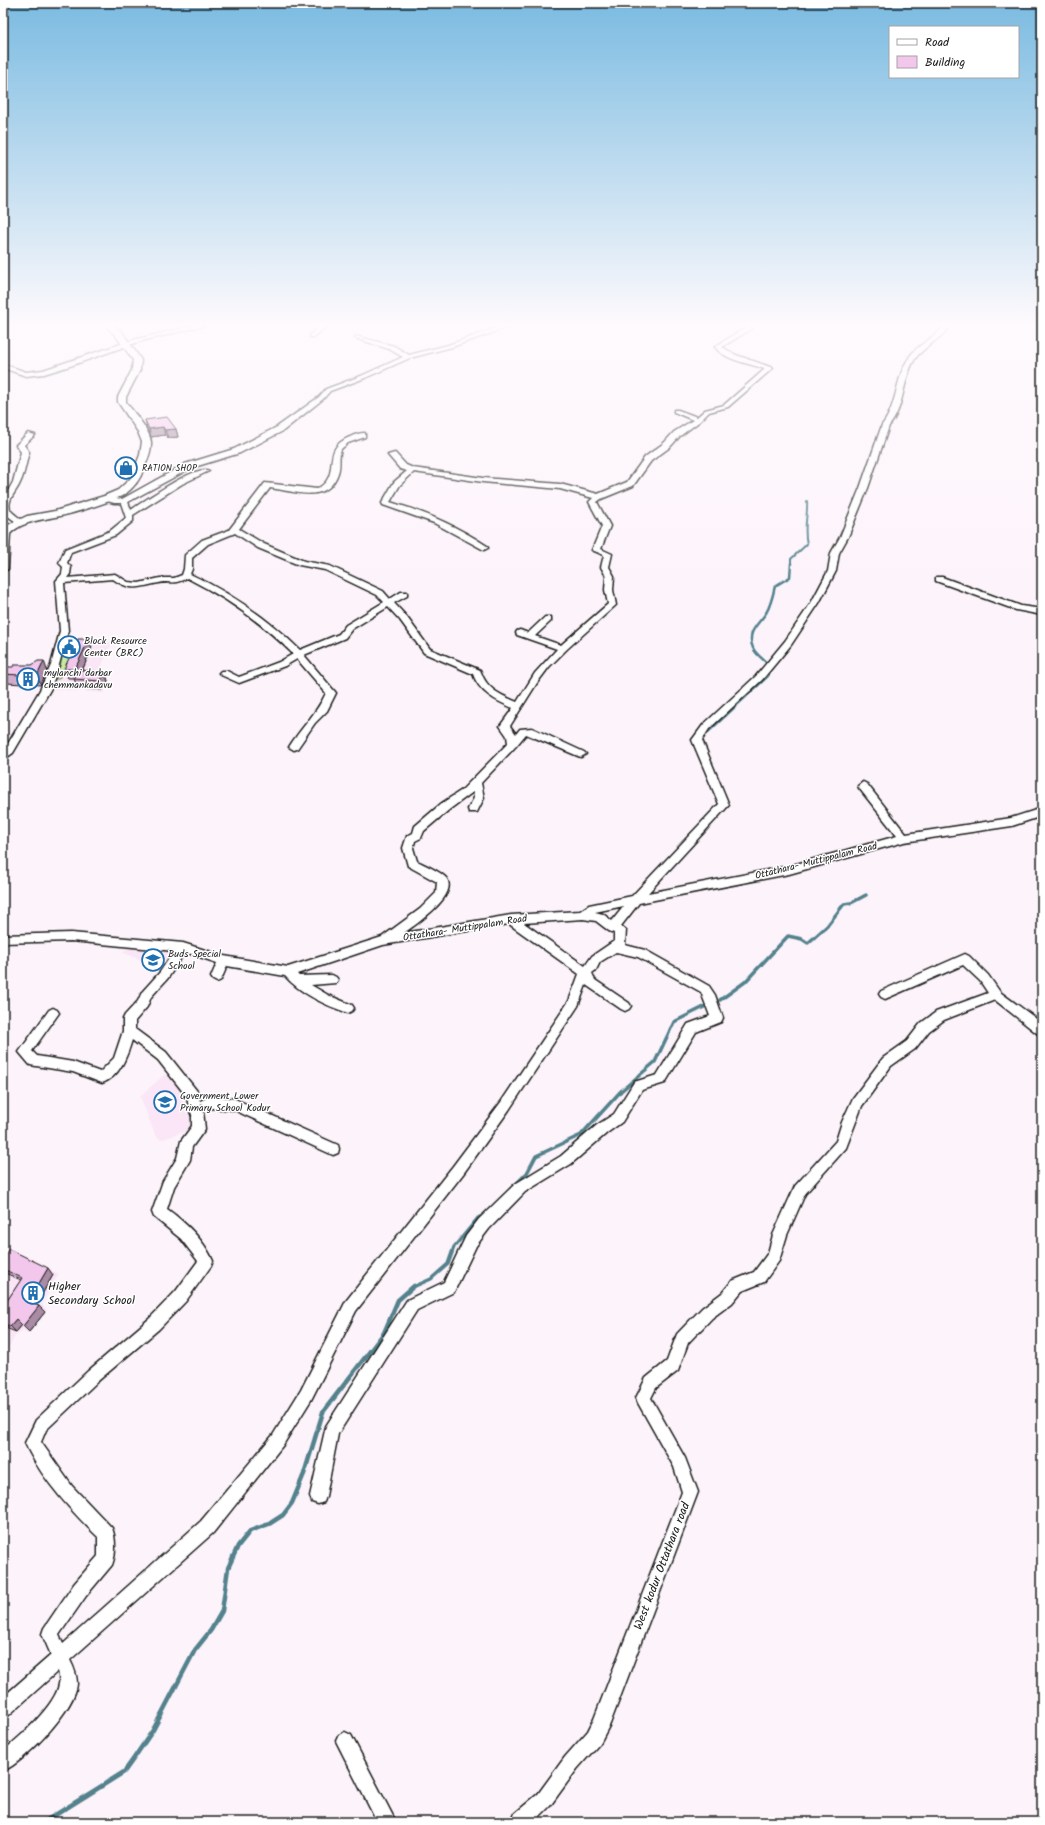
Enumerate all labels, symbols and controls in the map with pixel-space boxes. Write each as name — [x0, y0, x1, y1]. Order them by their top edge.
legend — [889, 26, 1019, 78]
text: Road — [925, 33, 950, 52]
text: Building — [925, 53, 965, 72]
shop icon: RATION SHOP — [113, 455, 139, 481]
place label: RATION SHOP — [142, 461, 198, 476]
place label: Block Resource Center (BRC) — [84, 633, 147, 661]
public building icon: Block Resource Center (BRC) — [56, 634, 82, 660]
place label: mylanchi darbar chemmankadavu — [44, 665, 113, 693]
building icon: mylanchi darbar chemmankadavu — [15, 666, 41, 692]
street label: Ottathara- Muttippalam Road — [753, 838, 880, 884]
street label: Ottathara- Muttippalam Road — [402, 910, 529, 946]
place label: Buds Special School — [168, 946, 222, 974]
school or university icon: Buds Special School — [140, 947, 166, 973]
place label: Government Lower Primary School Kodur — [180, 1088, 271, 1116]
school or university icon: Government Lower Primary School Kodur — [152, 1089, 178, 1115]
place label: Higher Secondary School — [48, 1277, 135, 1310]
building icon: Higher Secondary School — [20, 1280, 46, 1306]
street label: West kodur Ottathara road — [629, 1498, 695, 1633]

